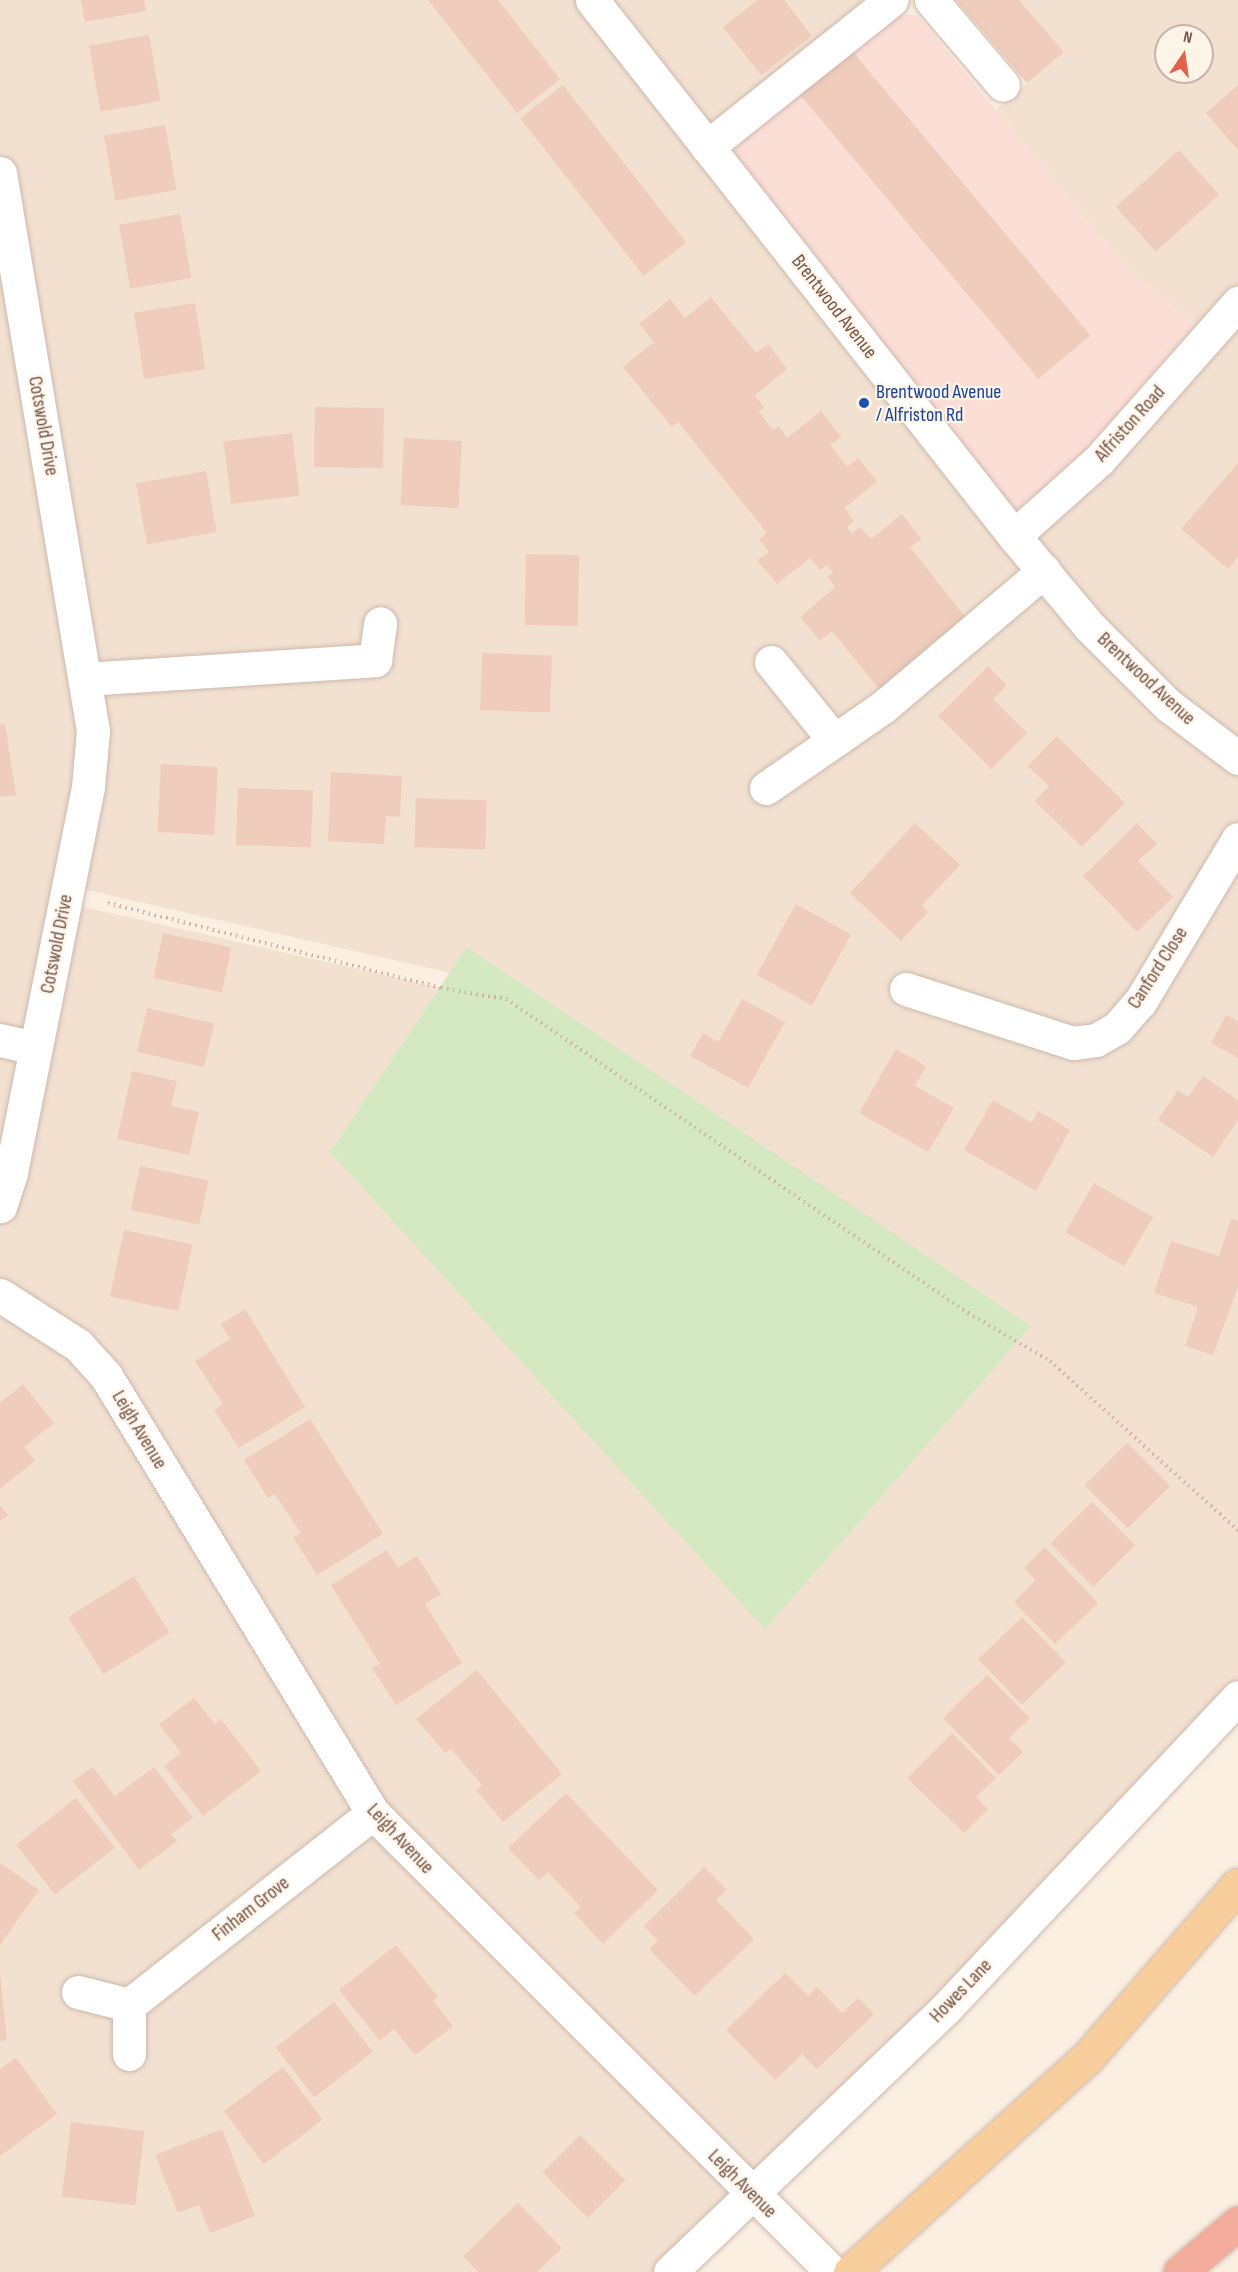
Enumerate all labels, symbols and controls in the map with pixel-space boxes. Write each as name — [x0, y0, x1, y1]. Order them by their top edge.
north arrow — [1154, 24, 1214, 84]
text: N — [1181, 28, 1194, 48]
street label: Brentwood Avenue — [786, 250, 882, 364]
street label: Cotswold Drive — [22, 374, 64, 478]
place label: Brentwood Avenue / Alfriston Rd — [876, 380, 1001, 427]
street label: Alfriston Road — [1090, 381, 1170, 467]
marker: Brentwood Avenue / Alfriston Rd — [857, 396, 871, 410]
street label: Brentwood Avenue — [1092, 627, 1200, 731]
street label: Cotswold Drive — [36, 892, 78, 996]
street label: Canford Close — [1123, 922, 1193, 1014]
street label: Leigh Avenue — [106, 1386, 172, 1474]
street label: Leigh Avenue — [361, 1799, 439, 1879]
street label: Finham Grove — [208, 1871, 294, 1947]
street label: Howes Lane — [925, 1954, 997, 2028]
street label: Leigh Avenue — [703, 2145, 781, 2223]

